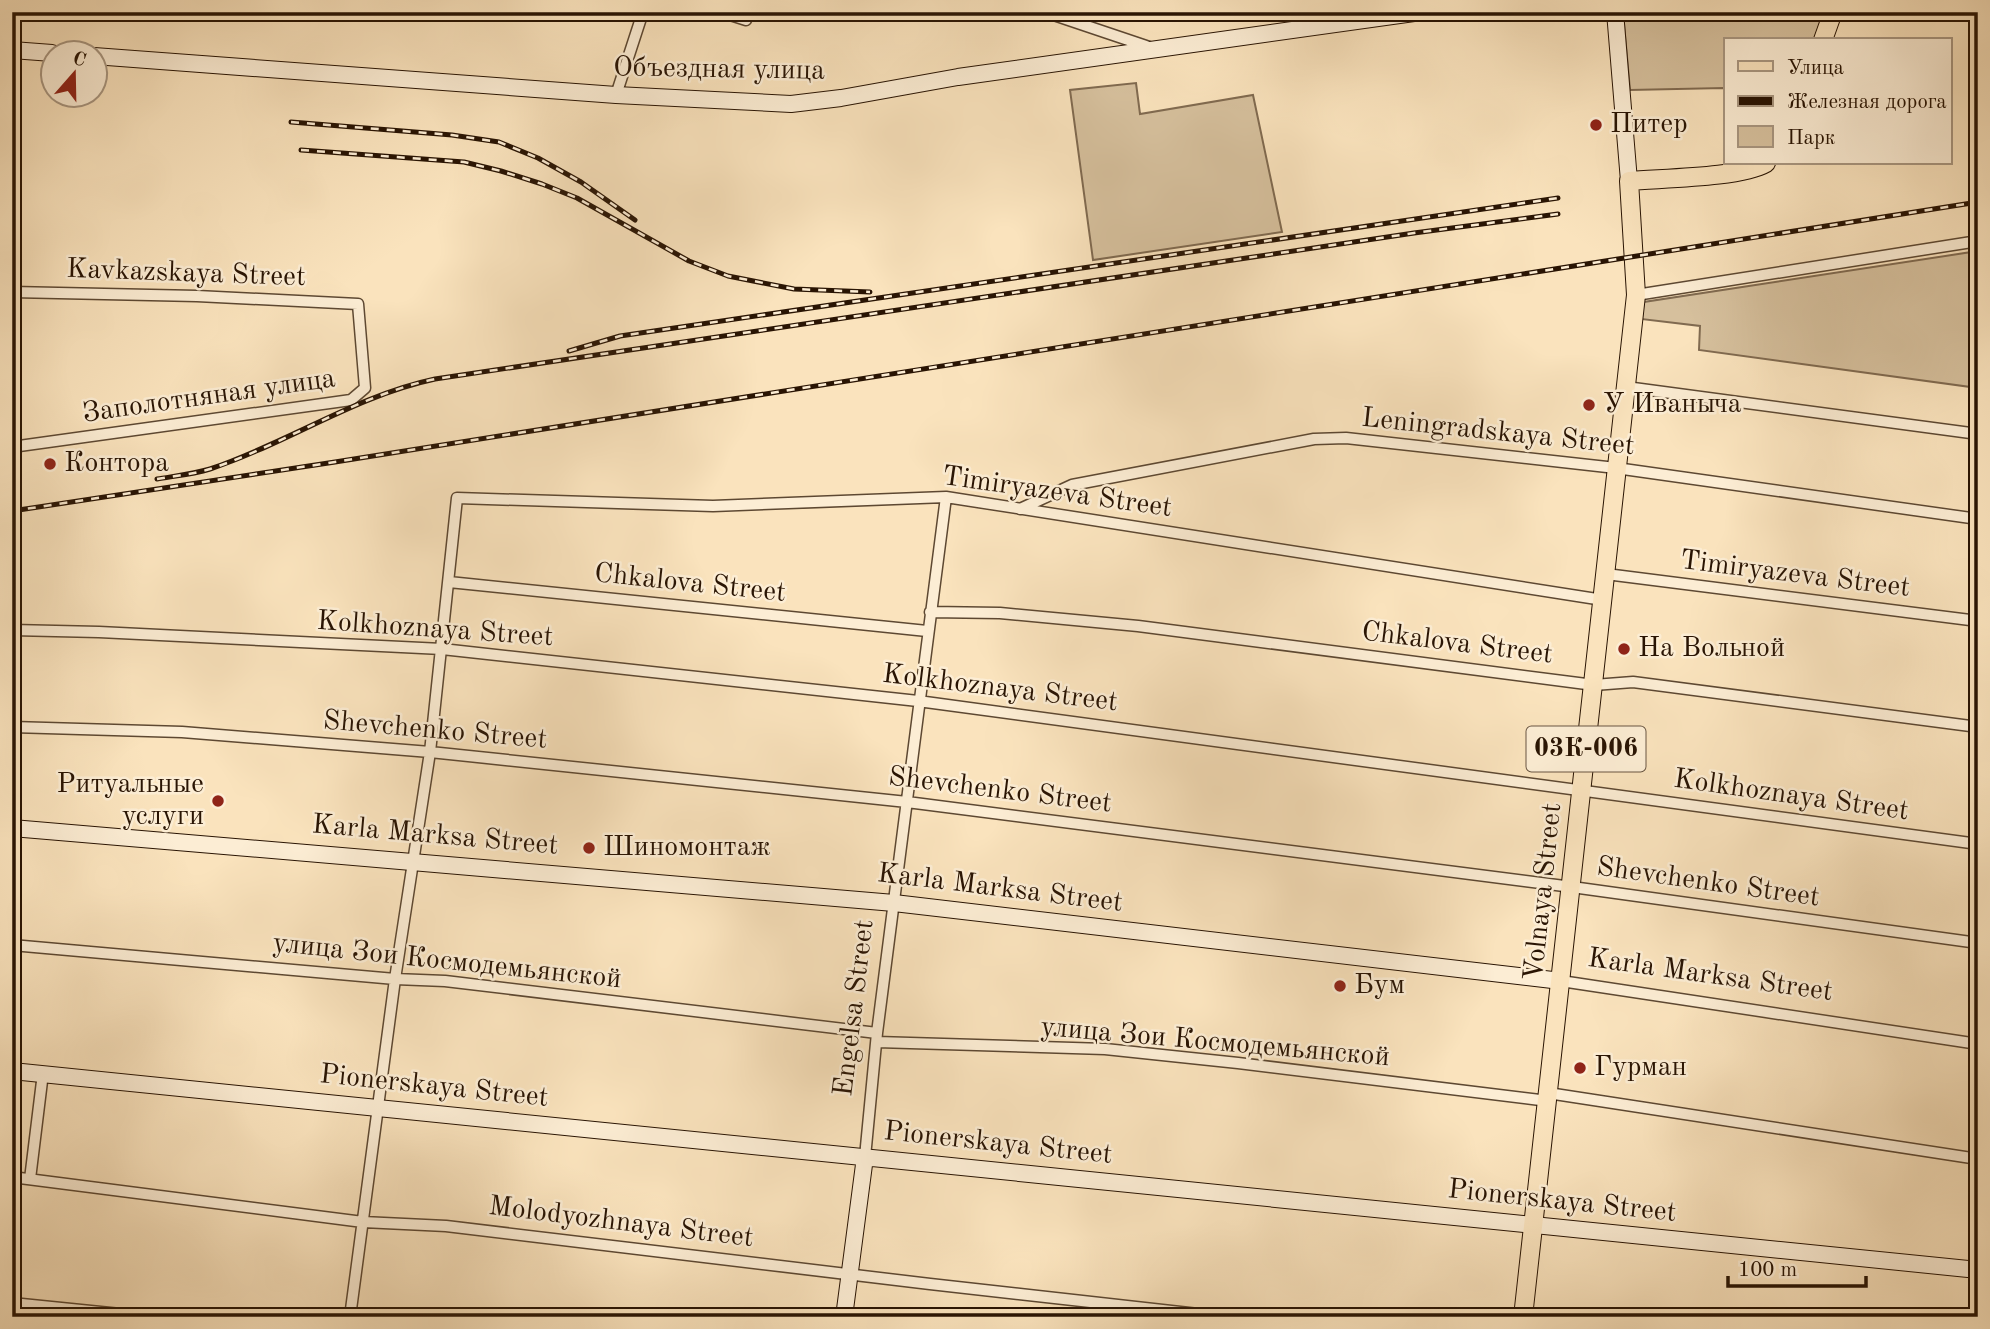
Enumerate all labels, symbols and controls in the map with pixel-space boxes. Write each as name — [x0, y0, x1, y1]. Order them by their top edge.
north arrow — [38, 38, 108, 108]
legend — [1724, 38, 1952, 164]
text: С — [70, 49, 88, 71]
street label: Объездная улица — [613, 54, 825, 86]
text: Улица — [1787, 58, 1844, 79]
text: Железная дорога — [1787, 92, 1947, 113]
place label: Питер — [1610, 111, 1688, 139]
marker: Питер — [1588, 117, 1604, 133]
text: Парк — [1787, 128, 1836, 149]
street label: Kavkazskaya Street — [66, 256, 306, 292]
street label: Заполотняная улица — [81, 365, 337, 429]
place label: У Иваныча — [1603, 391, 1742, 419]
marker: У Иваныча — [1581, 397, 1597, 413]
street label: Leningradskaya Street — [1360, 405, 1636, 461]
place label: Контора — [64, 450, 169, 478]
marker: Контора — [42, 456, 58, 472]
street label: Timiryazeva Street — [940, 463, 1174, 523]
street label: Timiryazeva Street — [1678, 547, 1912, 603]
street label: Chkalova Street — [593, 560, 787, 608]
street label: Kolkhoznaya Street — [316, 608, 554, 652]
street label: Chkalova Street — [1360, 618, 1554, 670]
place label: На Вольной — [1638, 635, 1785, 663]
marker: На Вольной — [1616, 641, 1632, 657]
street label: Kolkhoznaya Street — [881, 661, 1119, 717]
street label: Shevchenko Street — [322, 707, 548, 755]
road number: 03К-006 — [1526, 726, 1646, 772]
street label: Shevchenko Street — [887, 763, 1113, 819]
street label: Kolkhoznaya Street — [1672, 766, 1910, 826]
place label: Ритуальные услуги — [56, 771, 204, 831]
marker: Ритуальные услуги — [210, 793, 226, 809]
street label: Volnaya Street — [1521, 802, 1567, 982]
street label: Karla Marksa Street — [311, 811, 559, 861]
place label: Шиномонтаж — [603, 834, 771, 862]
marker: Шиномонтаж — [581, 840, 597, 856]
street label: Shevchenko Street — [1595, 853, 1821, 913]
street label: Karla Marksa Street — [876, 860, 1124, 918]
street label: Engelsa Street — [830, 918, 880, 1098]
street label: улица Зои Космодемьянской — [271, 930, 623, 994]
street label: Karla Marksa Street — [1586, 945, 1834, 1007]
place label: Бум — [1354, 972, 1405, 1000]
marker: Бум — [1332, 978, 1348, 994]
street label: улица Зои Космодемьянской — [1039, 1014, 1391, 1072]
place label: Гурман — [1594, 1054, 1687, 1082]
marker: Гурман — [1572, 1060, 1588, 1076]
street label: Pionerskaya Street — [318, 1061, 550, 1113]
street label: Pionerskaya Street — [882, 1118, 1114, 1170]
street label: Pionerskaya Street — [1446, 1176, 1678, 1228]
street label: Molodyozhnaya Street — [487, 1193, 755, 1253]
scale bar — [1728, 1245, 1866, 1289]
text: 100 m — [1738, 1260, 1797, 1281]

